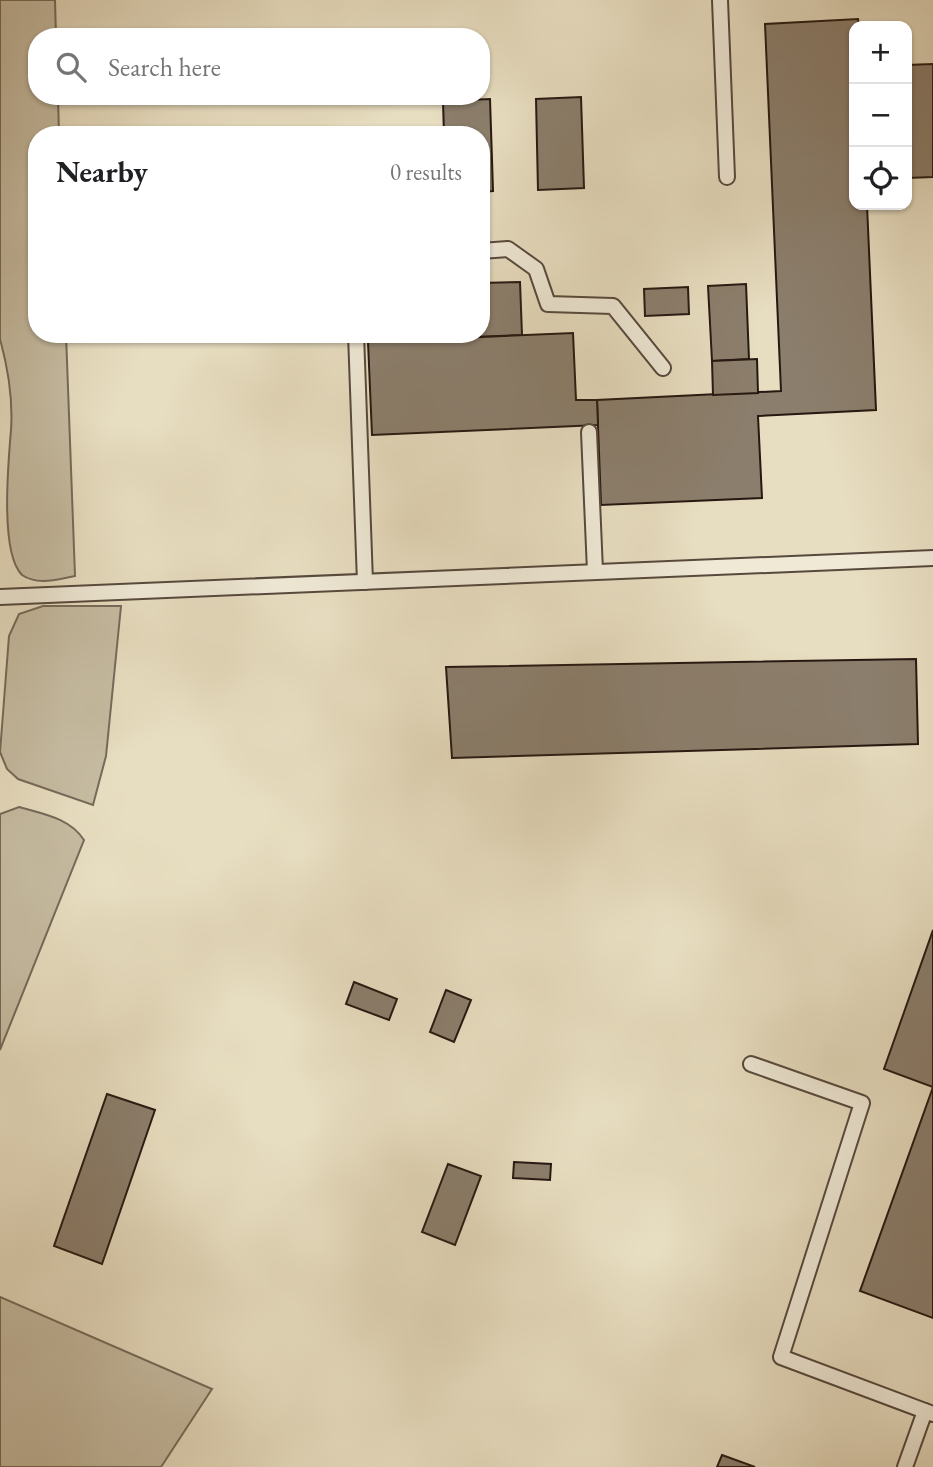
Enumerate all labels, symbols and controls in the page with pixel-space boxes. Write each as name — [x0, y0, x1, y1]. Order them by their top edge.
map controls — [849, 21, 912, 210]
button: + — [849, 21, 912, 84]
search box — [28, 28, 490, 105]
icon: search — [52, 48, 90, 86]
text: Search here — [108, 50, 221, 84]
button: − — [849, 84, 912, 147]
button: locate — [849, 147, 912, 210]
text: Nearby — [56, 152, 148, 191]
text: 0 results — [390, 157, 462, 187]

